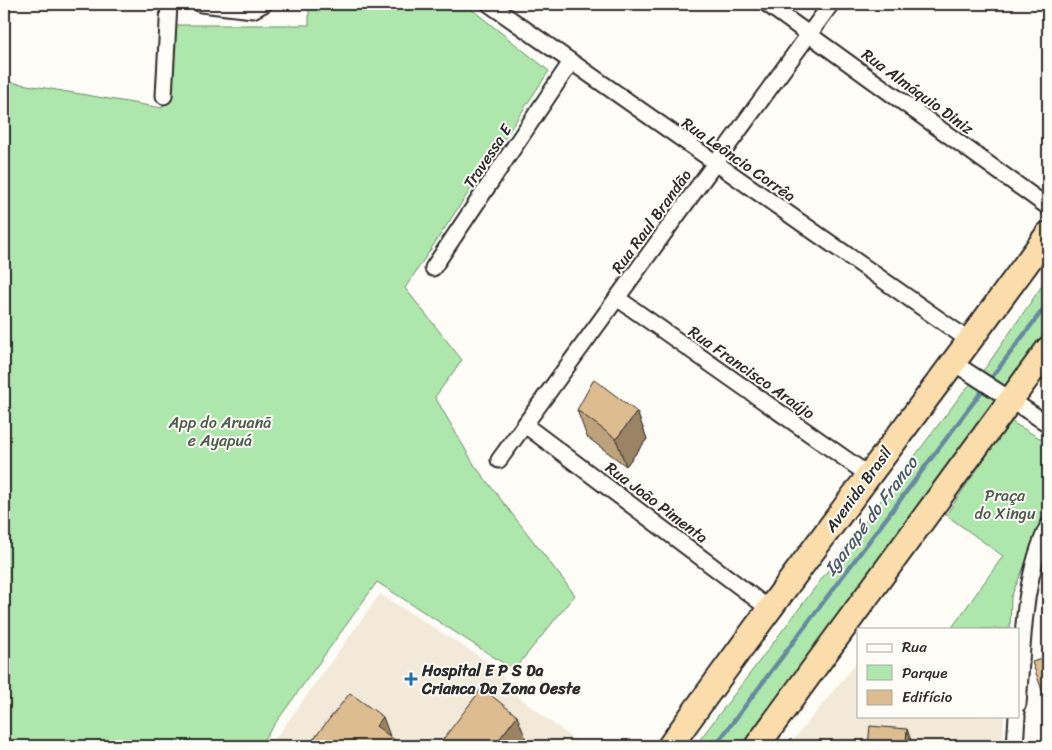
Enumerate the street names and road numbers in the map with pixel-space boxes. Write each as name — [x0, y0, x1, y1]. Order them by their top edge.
street label: Rua Almáquio Diniz — [855, 40, 980, 143]
street label: Rua Leôncio Corrêa — [675, 109, 802, 210]
street label: Travessa E — [455, 117, 520, 195]
street label: Rua Raul Brandão — [603, 163, 699, 280]
street label: Rua Francisco Araújo — [682, 318, 821, 427]
street label: Avenida Brasil — [816, 440, 900, 539]
street label: Rua João Pimenta — [599, 454, 715, 551]

